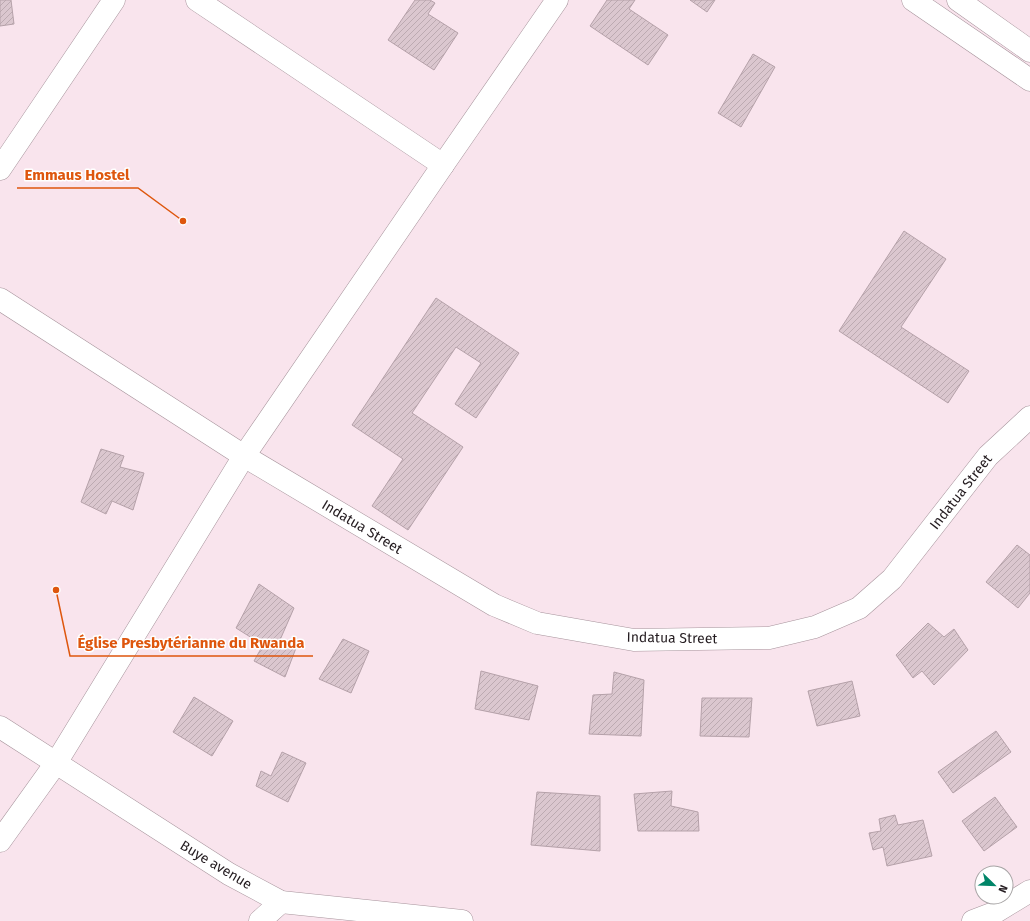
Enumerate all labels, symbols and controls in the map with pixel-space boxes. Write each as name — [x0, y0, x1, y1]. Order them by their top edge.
callout: Emmaus Hostel — [17, 161, 138, 188]
text: Emmaus Hostel — [25, 166, 130, 184]
street label: Indatua Street — [926, 450, 996, 533]
street label: Indatua Street — [319, 496, 406, 558]
callout: Église Presbytérianne du Rwanda — [70, 629, 313, 656]
street label: Indatua Street — [626, 629, 718, 647]
text: Église Presbytérianne du Rwanda — [78, 634, 304, 652]
street label: Buye avenue — [177, 837, 255, 893]
north arrow — [974, 865, 1014, 905]
text: N — [995, 883, 1010, 895]

